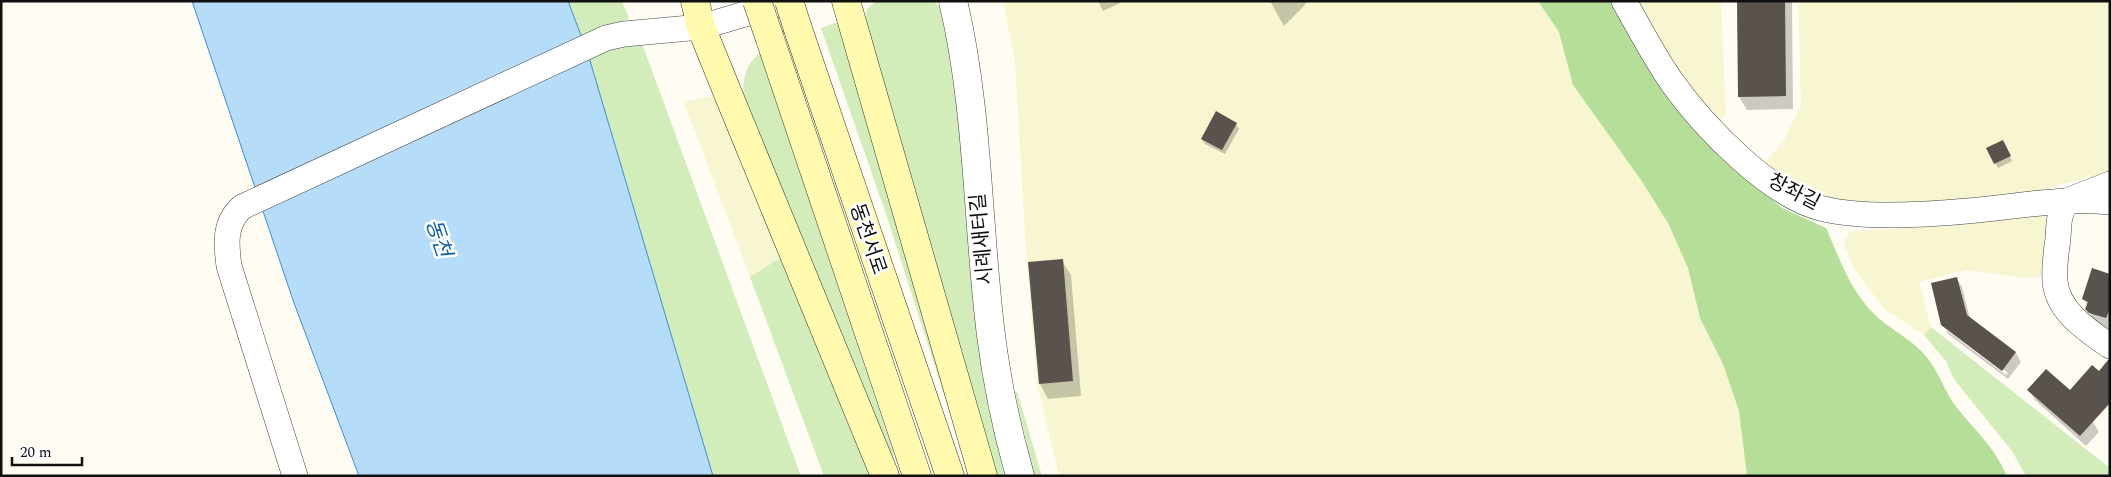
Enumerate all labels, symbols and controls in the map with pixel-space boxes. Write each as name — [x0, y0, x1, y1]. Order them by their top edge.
street label: 창좌길 — [1763, 166, 1825, 218]
street label: 시례새터길 — [963, 192, 1001, 286]
street label: 동천서로 — [842, 199, 894, 279]
water label: 동천 — [417, 215, 460, 264]
scale bar — [12, 434, 82, 466]
text: 20 m — [20, 441, 52, 464]

